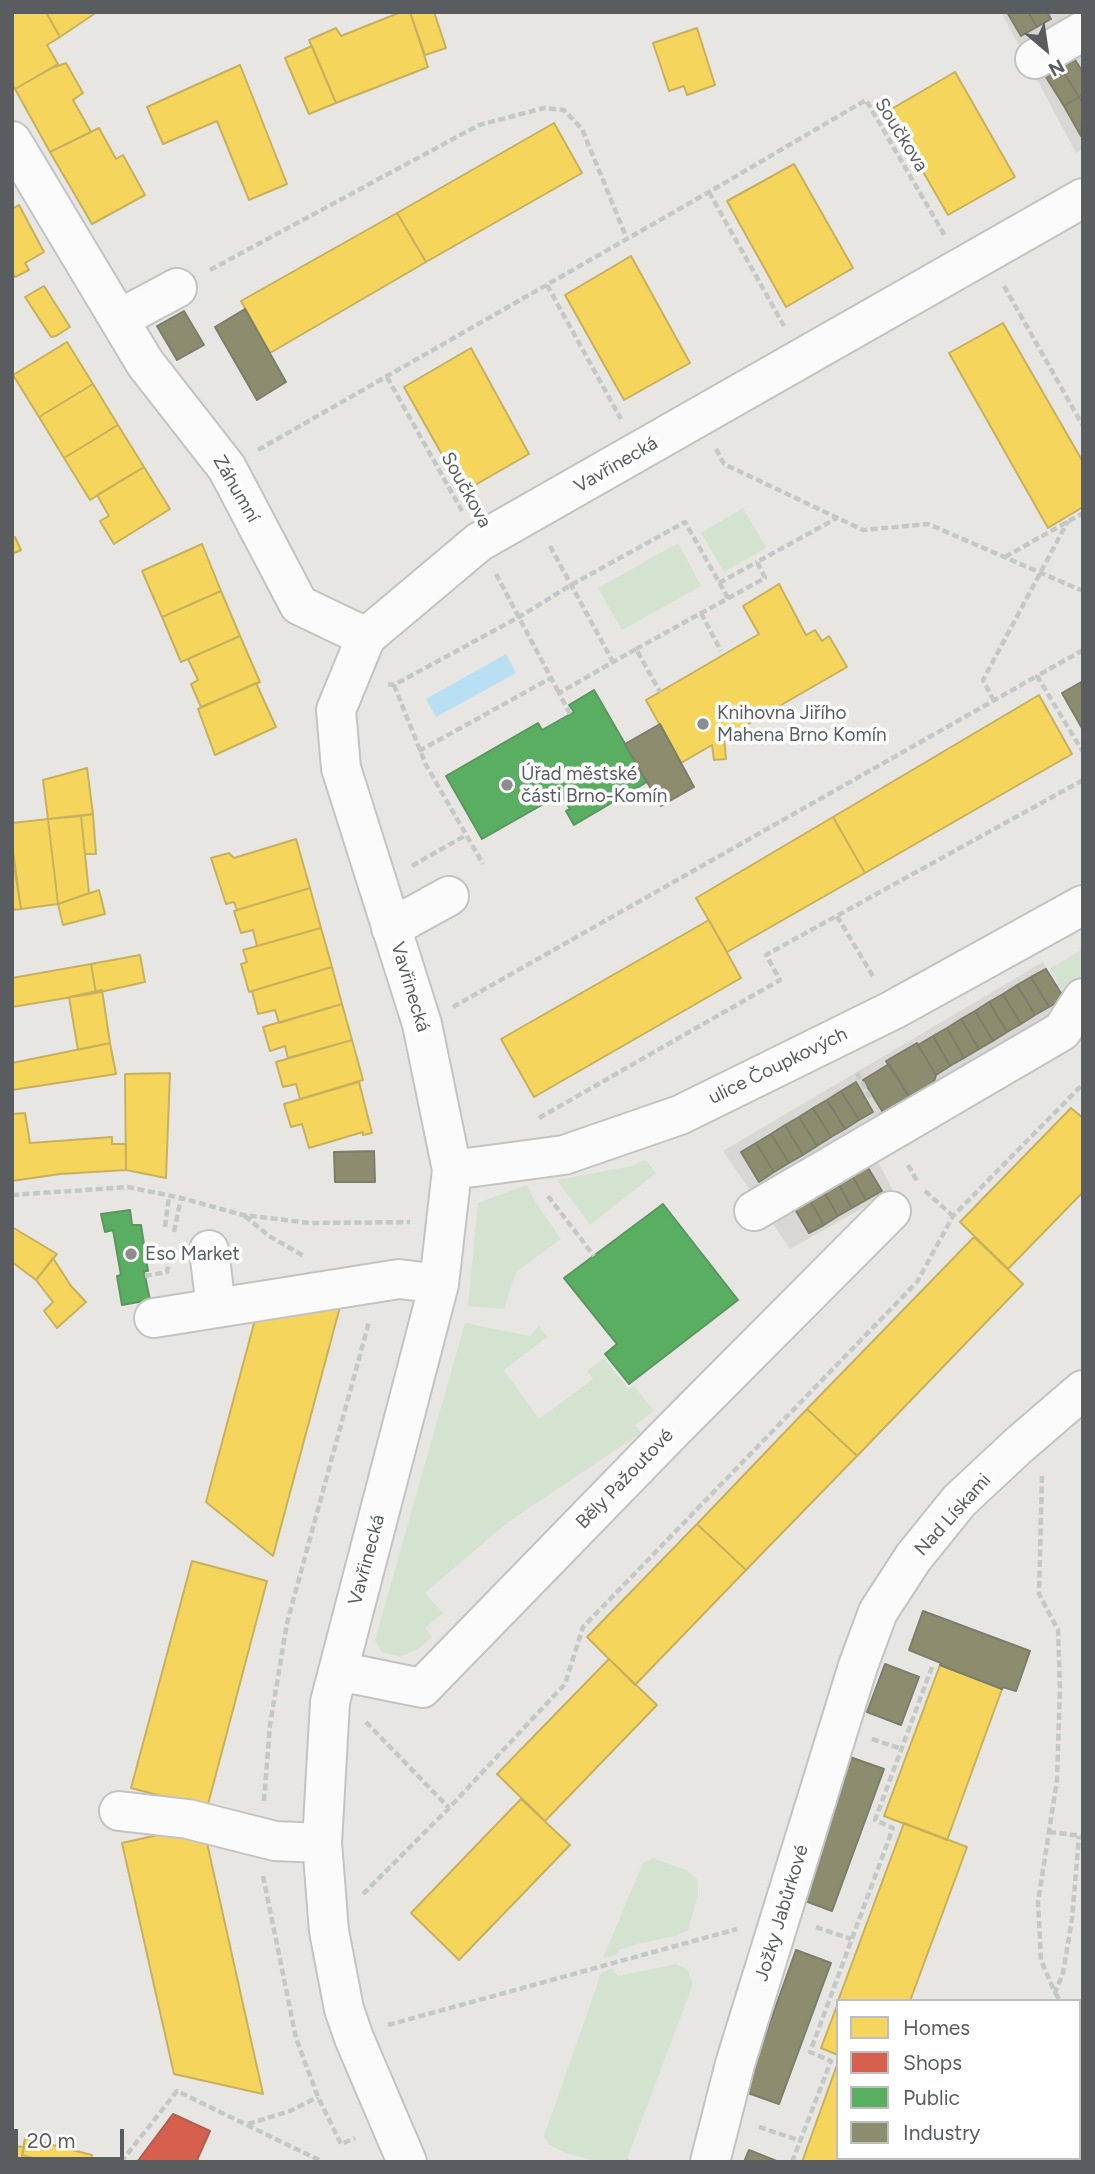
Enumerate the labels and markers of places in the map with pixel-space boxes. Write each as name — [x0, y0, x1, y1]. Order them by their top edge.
place label: Knihovna Jiřího Mahena Brno Komín — [717, 702, 887, 746]
marker: Knihovna Jiřího Mahena Brno Komín — [695, 716, 711, 732]
place label: Úřad městské části Brno-Komín — [521, 763, 667, 807]
marker: Úřad městské části Brno-Komín — [499, 777, 515, 793]
place label: Eso Market — [145, 1243, 240, 1265]
marker: Eso Market — [123, 1246, 139, 1262]

